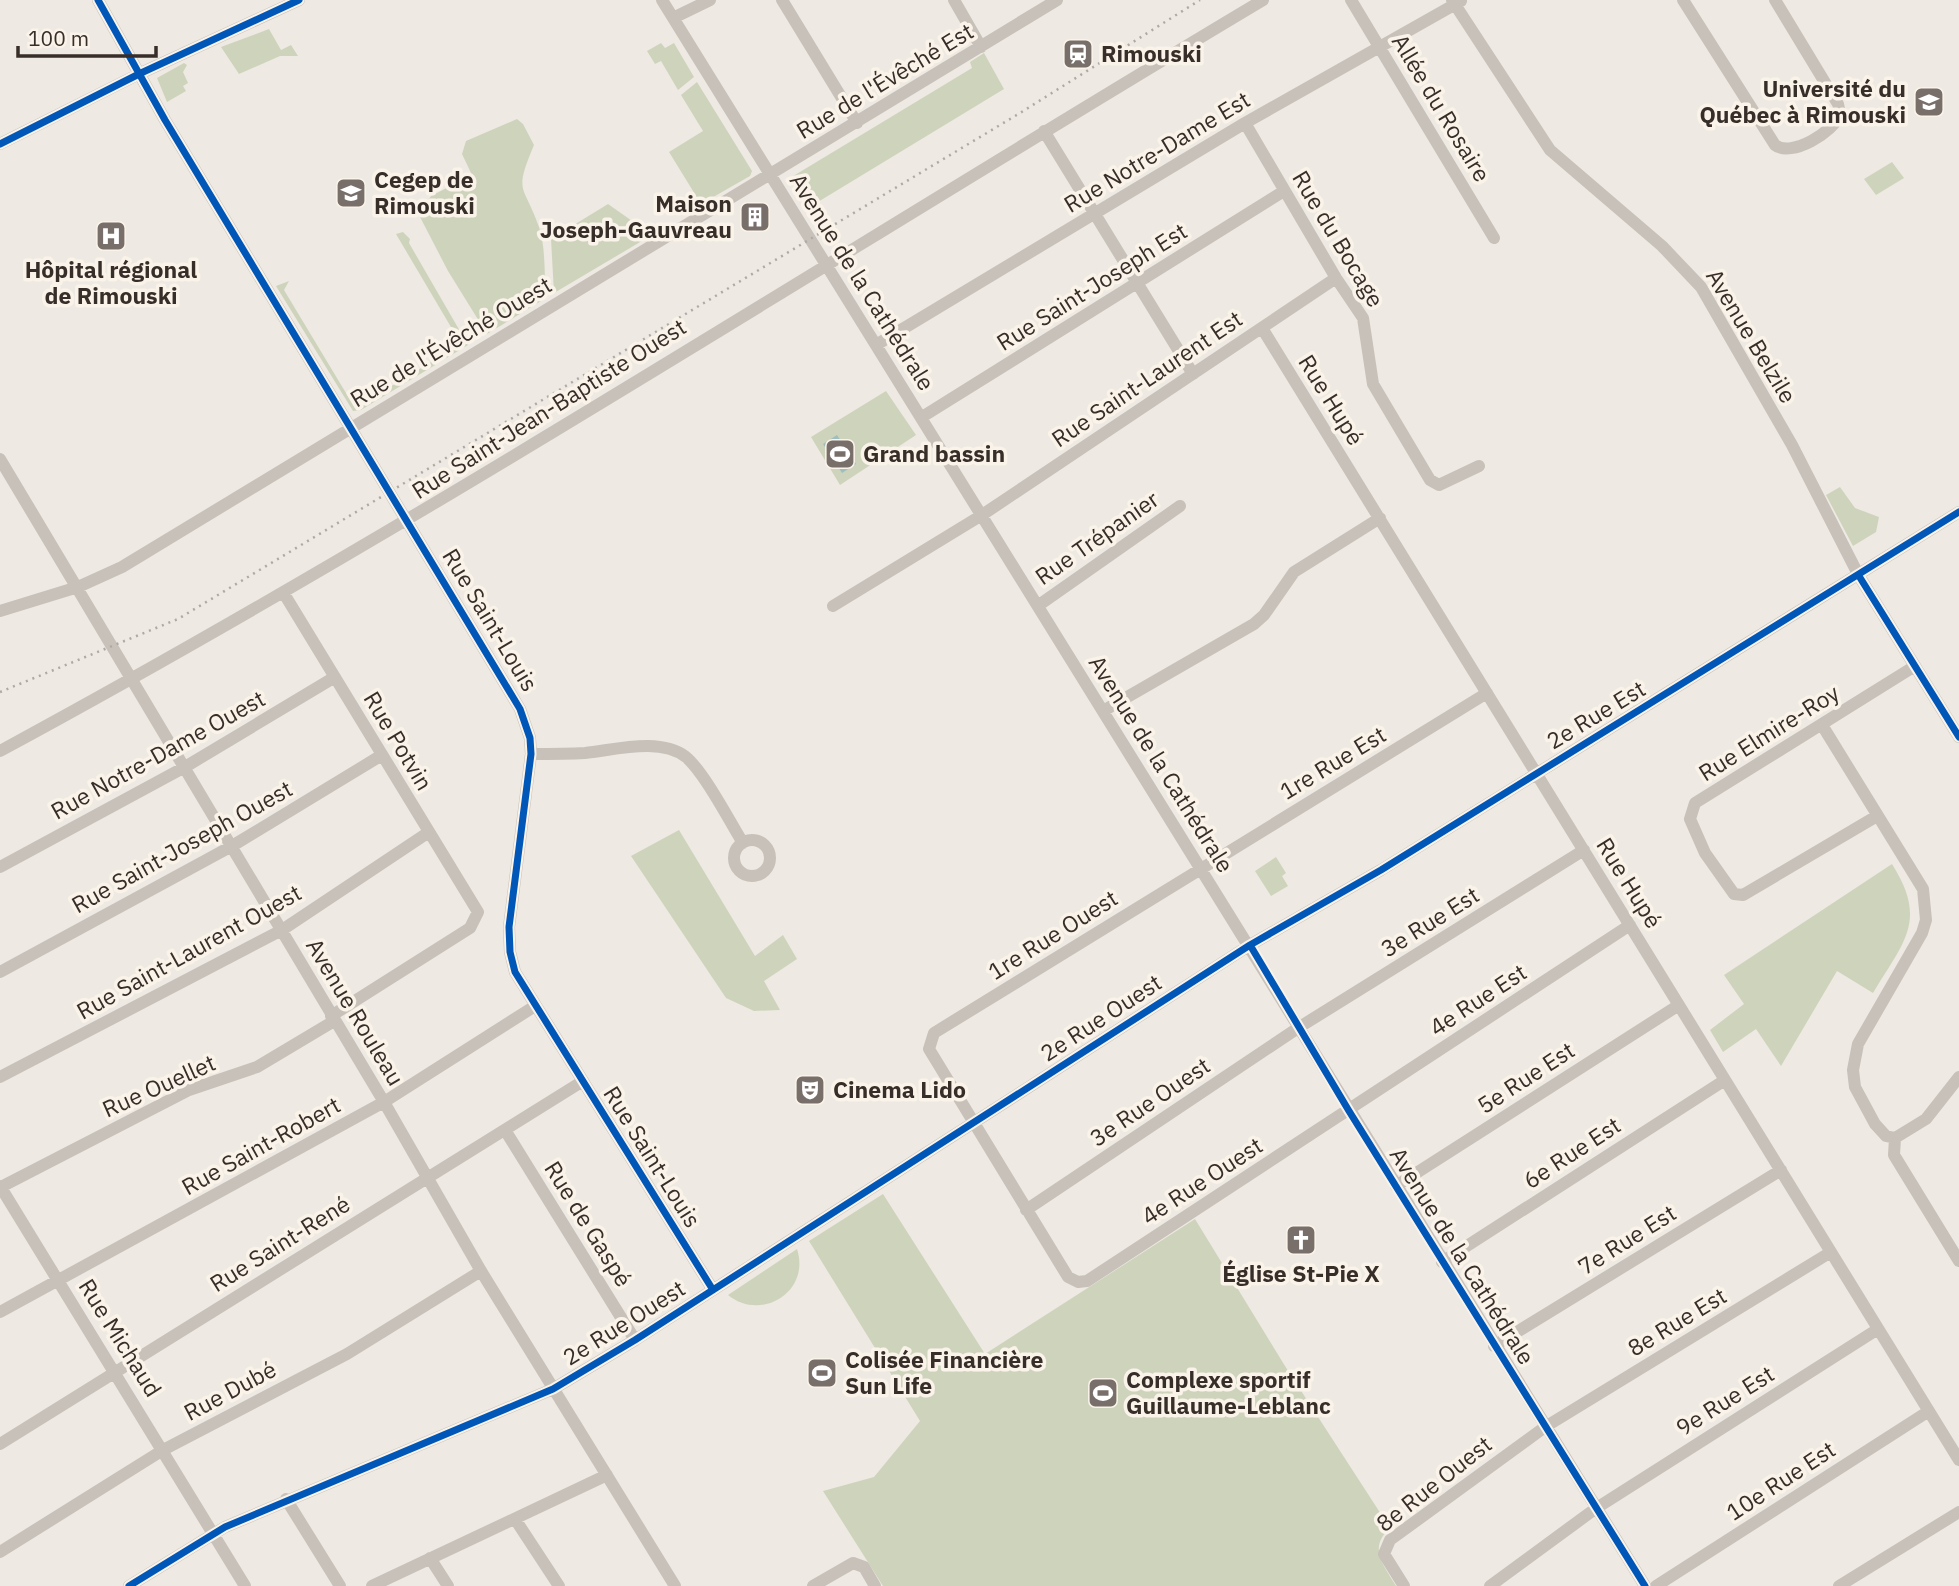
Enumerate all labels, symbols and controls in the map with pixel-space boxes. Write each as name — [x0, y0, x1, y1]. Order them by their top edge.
scale bar — [18, 14, 156, 58]
street label: Rue de l'Évêché Est — [790, 15, 979, 145]
text: 100 m — [28, 24, 89, 52]
street label: Allée du Rosaire — [1386, 28, 1498, 187]
station icon: Rimouski — [1061, 37, 1095, 71]
place label: Rimouski — [1101, 38, 1202, 68]
place label: Université du Québec à Rimouski — [1699, 73, 1906, 129]
street label: Rue Notre-Dame Est — [1058, 84, 1255, 219]
school or university icon: Université du Québec à Rimouski — [1912, 85, 1946, 119]
place label: Cegep de Rimouski — [374, 164, 475, 220]
street label: Rue du Bocage — [1286, 165, 1391, 312]
street label: Avenue de la Cathédrale — [784, 167, 942, 396]
school or university icon: Cegep de Rimouski — [334, 176, 368, 210]
place label: Maison Joseph-Gauvreau — [540, 188, 732, 244]
building icon: Maison Joseph-Gauvreau — [738, 200, 772, 234]
street label: Rue Saint-Joseph Est — [991, 215, 1192, 357]
hospital icon: Hôpital régional de Rimouski — [94, 219, 128, 253]
place label: Hôpital régional de Rimouski — [25, 254, 197, 310]
street label: Avenue Belzile — [1700, 263, 1804, 408]
street label: Rue de l'Évêché Ouest — [344, 269, 557, 413]
street label: Rue Saint-Laurent Est — [1045, 303, 1248, 453]
street label: Rue Saint-Jean-Baptiste Ouest — [406, 311, 691, 505]
street label: Rue Hupé — [1292, 349, 1371, 450]
sports icon: Grand bassin — [823, 437, 857, 471]
place label: Grand bassin — [863, 438, 1005, 468]
street label: Rue Trépanier — [1029, 483, 1165, 591]
street label: Rue Saint-Louis — [436, 543, 545, 696]
street label: Avenue de la Cathédrale — [1083, 649, 1241, 878]
street label: 2e Rue Est — [1541, 673, 1650, 755]
street label: Rue Elmire-Roy — [1693, 677, 1845, 787]
street label: Rue Notre-Dame Ouest — [45, 683, 270, 826]
street label: Rue Potvin — [358, 685, 440, 796]
street label: 1re Rue Est — [1274, 719, 1391, 806]
street label: Rue Saint-Joseph Ouest — [66, 773, 297, 919]
street label: Rue Hupé — [1590, 832, 1669, 933]
street label: Rue Saint-Laurent Ouest — [71, 877, 306, 1025]
street label: 3e Rue Est — [1375, 879, 1484, 963]
street label: 1re Rue Ouest — [982, 882, 1123, 986]
street label: Avenue Rouleau — [300, 932, 412, 1091]
street label: 4e Rue Est — [1423, 957, 1532, 1042]
street label: 2e Rue Ouest — [1034, 967, 1167, 1068]
street label: 5e Rue Est — [1471, 1035, 1580, 1120]
street label: Rue Ouellet — [97, 1047, 220, 1123]
street label: 3e Rue Ouest — [1084, 1050, 1215, 1152]
theatre icon: Cinema Lido — [793, 1073, 827, 1107]
place label: Cinema Lido — [833, 1074, 966, 1104]
street label: Rue Saint-Louis — [597, 1080, 708, 1233]
street label: Rue Saint-Robert — [176, 1089, 345, 1201]
street label: 6e Rue Est — [1517, 1110, 1626, 1195]
street label: 4e Rue Ouest — [1135, 1130, 1268, 1231]
street label: Avenue de la Cathédrale — [1384, 1141, 1542, 1370]
street label: Rue de Gaspé — [538, 1155, 639, 1292]
street label: Rue Saint-René — [204, 1188, 355, 1298]
street label: 7e Rue Est — [1572, 1197, 1681, 1281]
church icon: Église St-Pie X — [1284, 1223, 1318, 1257]
place label: Église St-Pie X — [1222, 1258, 1380, 1288]
street label: Rue Michaud — [73, 1273, 169, 1402]
street label: 2e Rue Ouest — [557, 1273, 690, 1372]
street label: 8e Rue Est — [1622, 1280, 1731, 1362]
place label: Colisée Financière Sun Life — [845, 1344, 1043, 1400]
street label: Rue Dubé — [178, 1353, 281, 1427]
sports icon: Colisée Financière Sun Life — [805, 1356, 839, 1390]
street label: 9e Rue Est — [1670, 1358, 1779, 1442]
place label: Complexe sportif Guillaume-Leblanc — [1126, 1364, 1331, 1420]
sports icon: Complexe sportif Guillaume-Leblanc — [1086, 1376, 1120, 1410]
street label: 8e Rue Ouest — [1369, 1429, 1497, 1538]
street label: 10e Rue Est — [1720, 1434, 1841, 1527]

